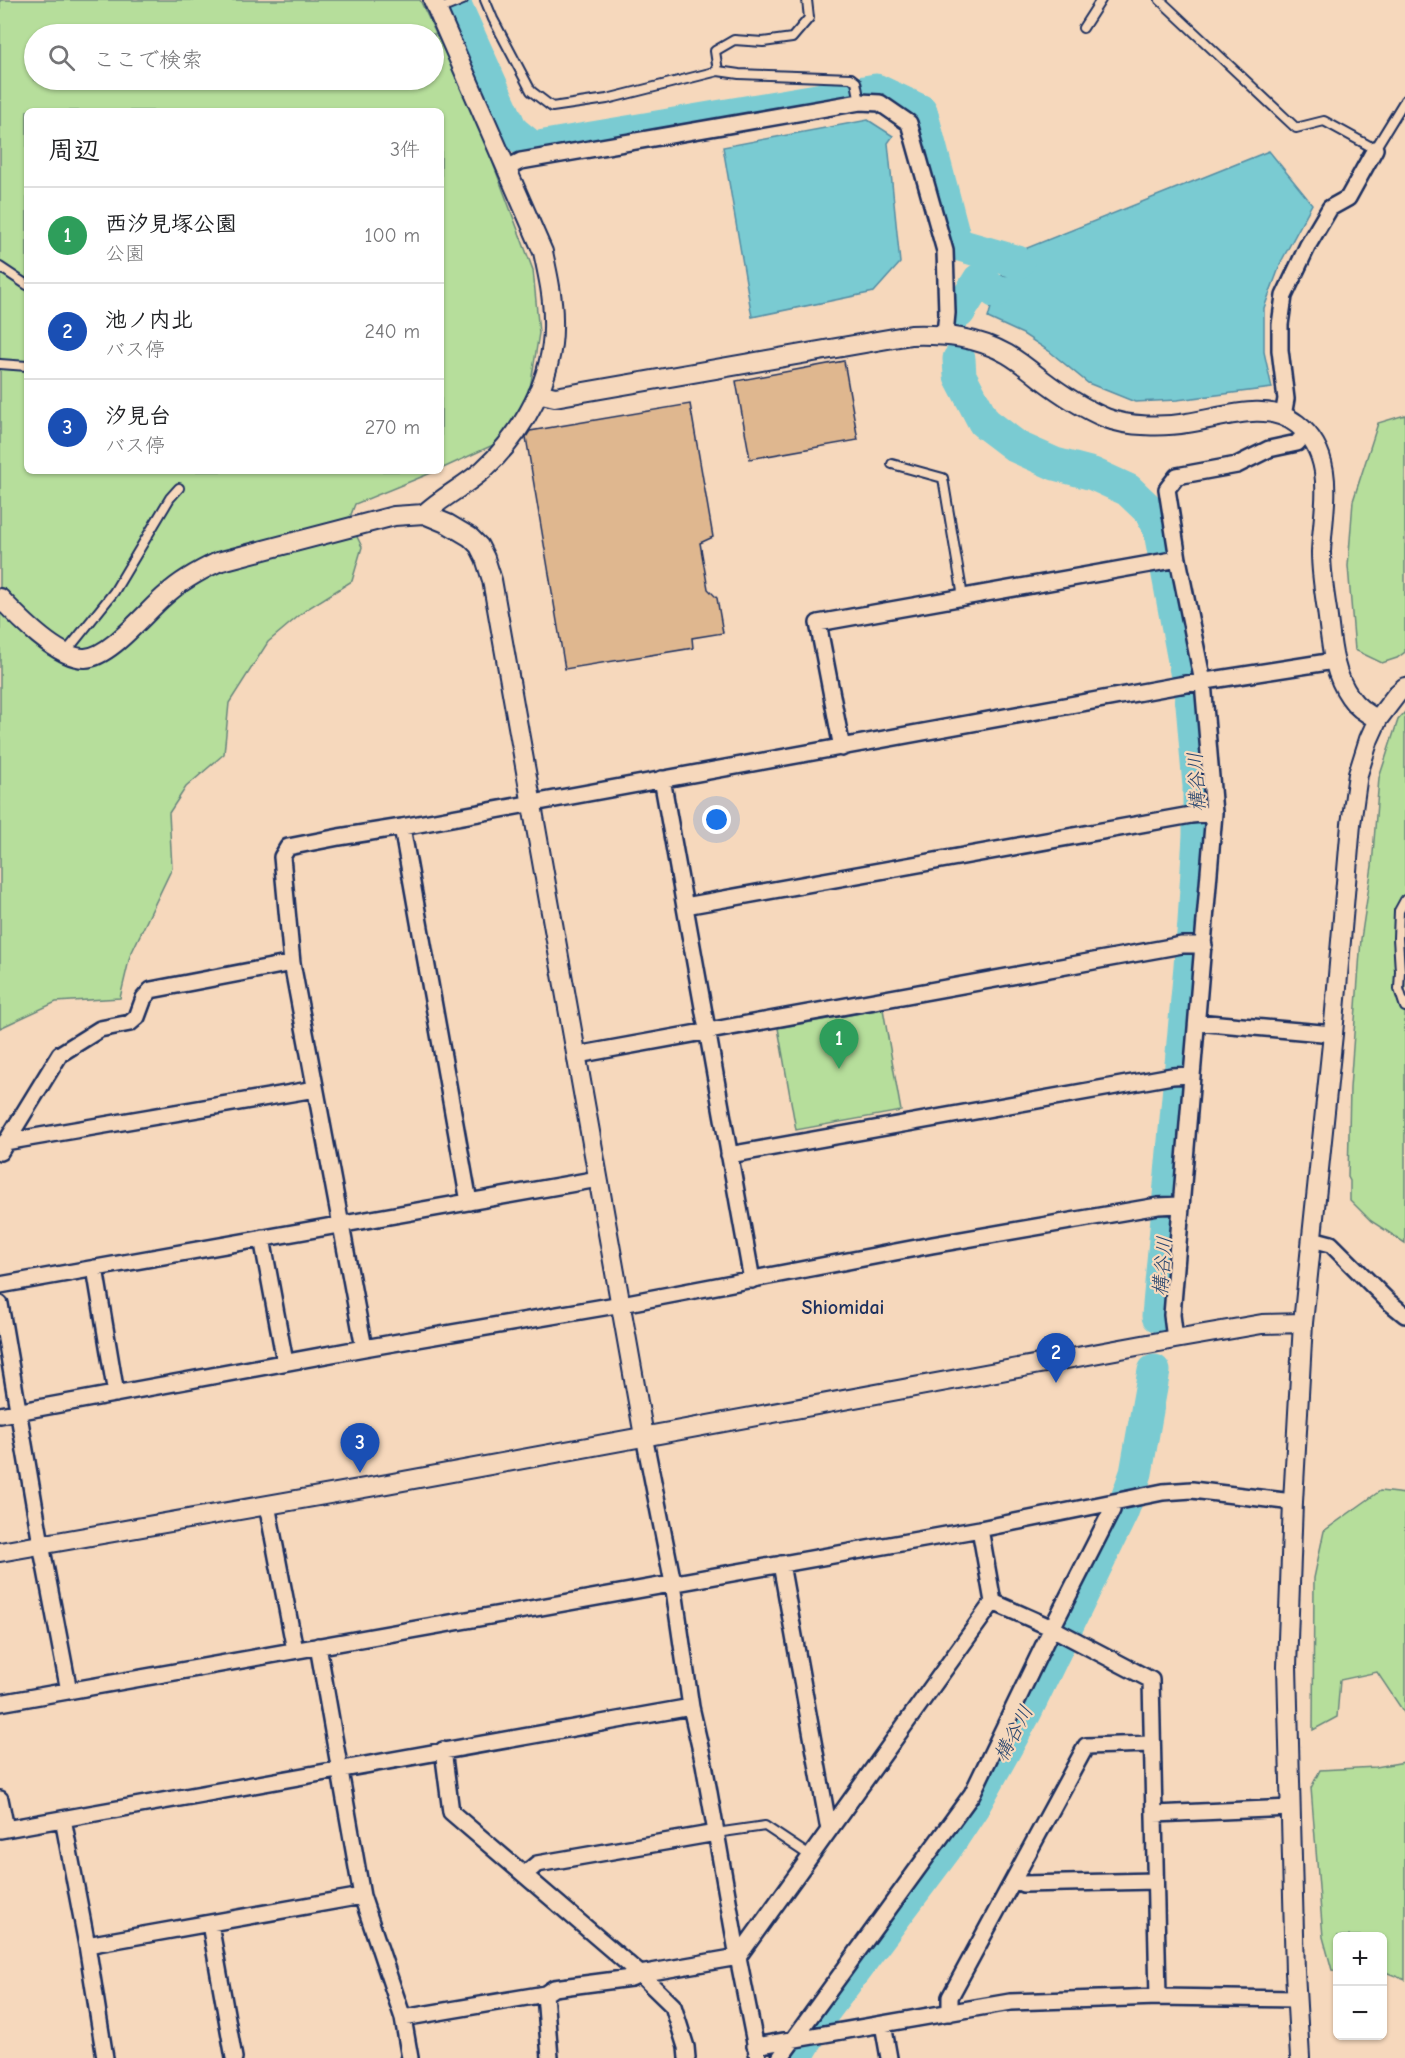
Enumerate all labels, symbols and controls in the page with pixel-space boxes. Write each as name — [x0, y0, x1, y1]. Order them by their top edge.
search box — [24, 24, 444, 90]
icon: search — [45, 41, 78, 74]
text: ここで検索 — [93, 47, 203, 73]
text: 周辺 — [48, 136, 100, 166]
text: 3件 — [390, 138, 420, 161]
text: 西汐見塚公園 — [105, 211, 237, 237]
text: 1 — [64, 224, 71, 247]
text: 100 m — [365, 224, 420, 247]
text: 公園 — [105, 242, 145, 265]
text: 池ノ内北 — [105, 307, 193, 333]
text: 2 — [63, 320, 72, 343]
text: 240 m — [365, 320, 420, 343]
text: バス停 — [105, 338, 165, 361]
text: 汐見台 — [105, 403, 171, 429]
text: 3 — [63, 416, 72, 439]
text: 270 m — [365, 416, 420, 439]
text: バス停 — [105, 434, 165, 457]
water label: 構谷川 — [1183, 751, 1210, 813]
your location — [702, 805, 731, 834]
pin: 1 — [820, 1020, 858, 1069]
water label: 構谷川 — [1148, 1235, 1177, 1297]
district label: Shiomidai — [802, 1296, 884, 1319]
pin: 2 — [1036, 1334, 1076, 1383]
pin: 3 — [340, 1424, 380, 1473]
water label: 構谷川 — [989, 1701, 1038, 1765]
map controls — [1333, 1932, 1387, 2040]
button: + — [1333, 1932, 1387, 1986]
button: − — [1333, 1986, 1387, 2040]

